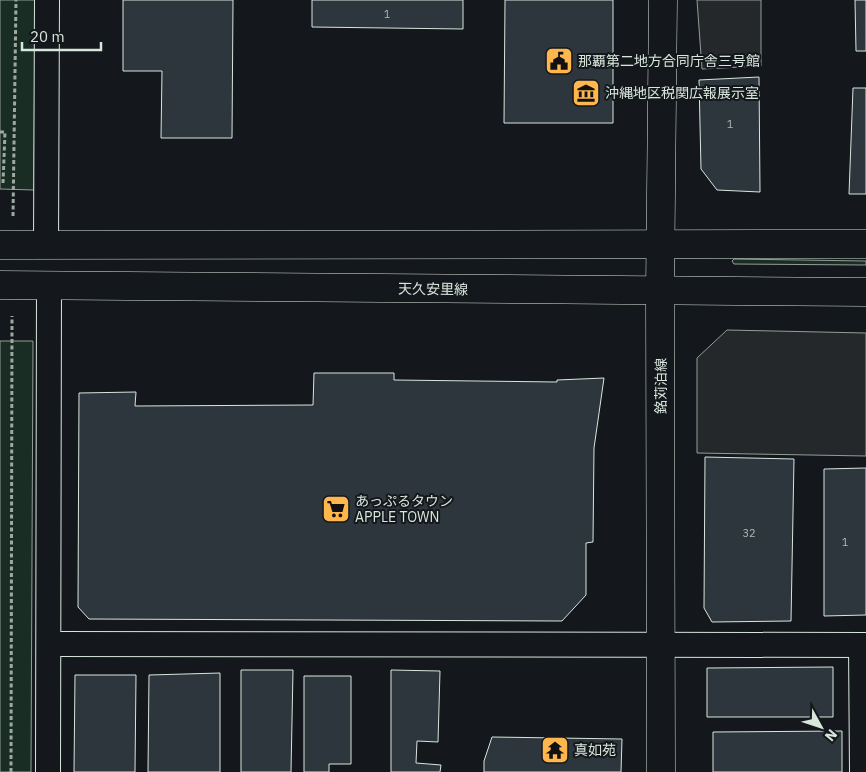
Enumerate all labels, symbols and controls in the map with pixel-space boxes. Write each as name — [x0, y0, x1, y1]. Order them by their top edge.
house number: 1 — [384, 7, 391, 21]
scale bar — [22, 20, 101, 52]
text: 20 m — [30, 27, 65, 46]
public building icon: 那覇第二地方合同庁舎三号館 — [544, 46, 574, 76]
place label: 那覇第二地方合同庁舎三号館 — [578, 52, 760, 70]
museum icon: 沖縄地区税関広報展示室 — [571, 78, 601, 108]
place label: 沖縄地区税関広報展示室 — [605, 84, 759, 102]
house number: 1 — [727, 117, 734, 131]
street label: 天久安里線 — [398, 279, 468, 299]
street label: 銘苅泊線 — [652, 358, 670, 414]
place label: あっぷるタウン APPLE TOWN — [355, 492, 453, 526]
supermarket icon: あっぷるタウン APPLE TOWN — [321, 494, 351, 524]
house number: 32 — [742, 526, 756, 540]
house number: 1 — [842, 535, 849, 549]
north arrow — [796, 702, 846, 752]
text: N — [821, 726, 841, 745]
temple icon: 真如苑 — [540, 735, 570, 765]
place label: 真如苑 — [574, 741, 616, 759]

